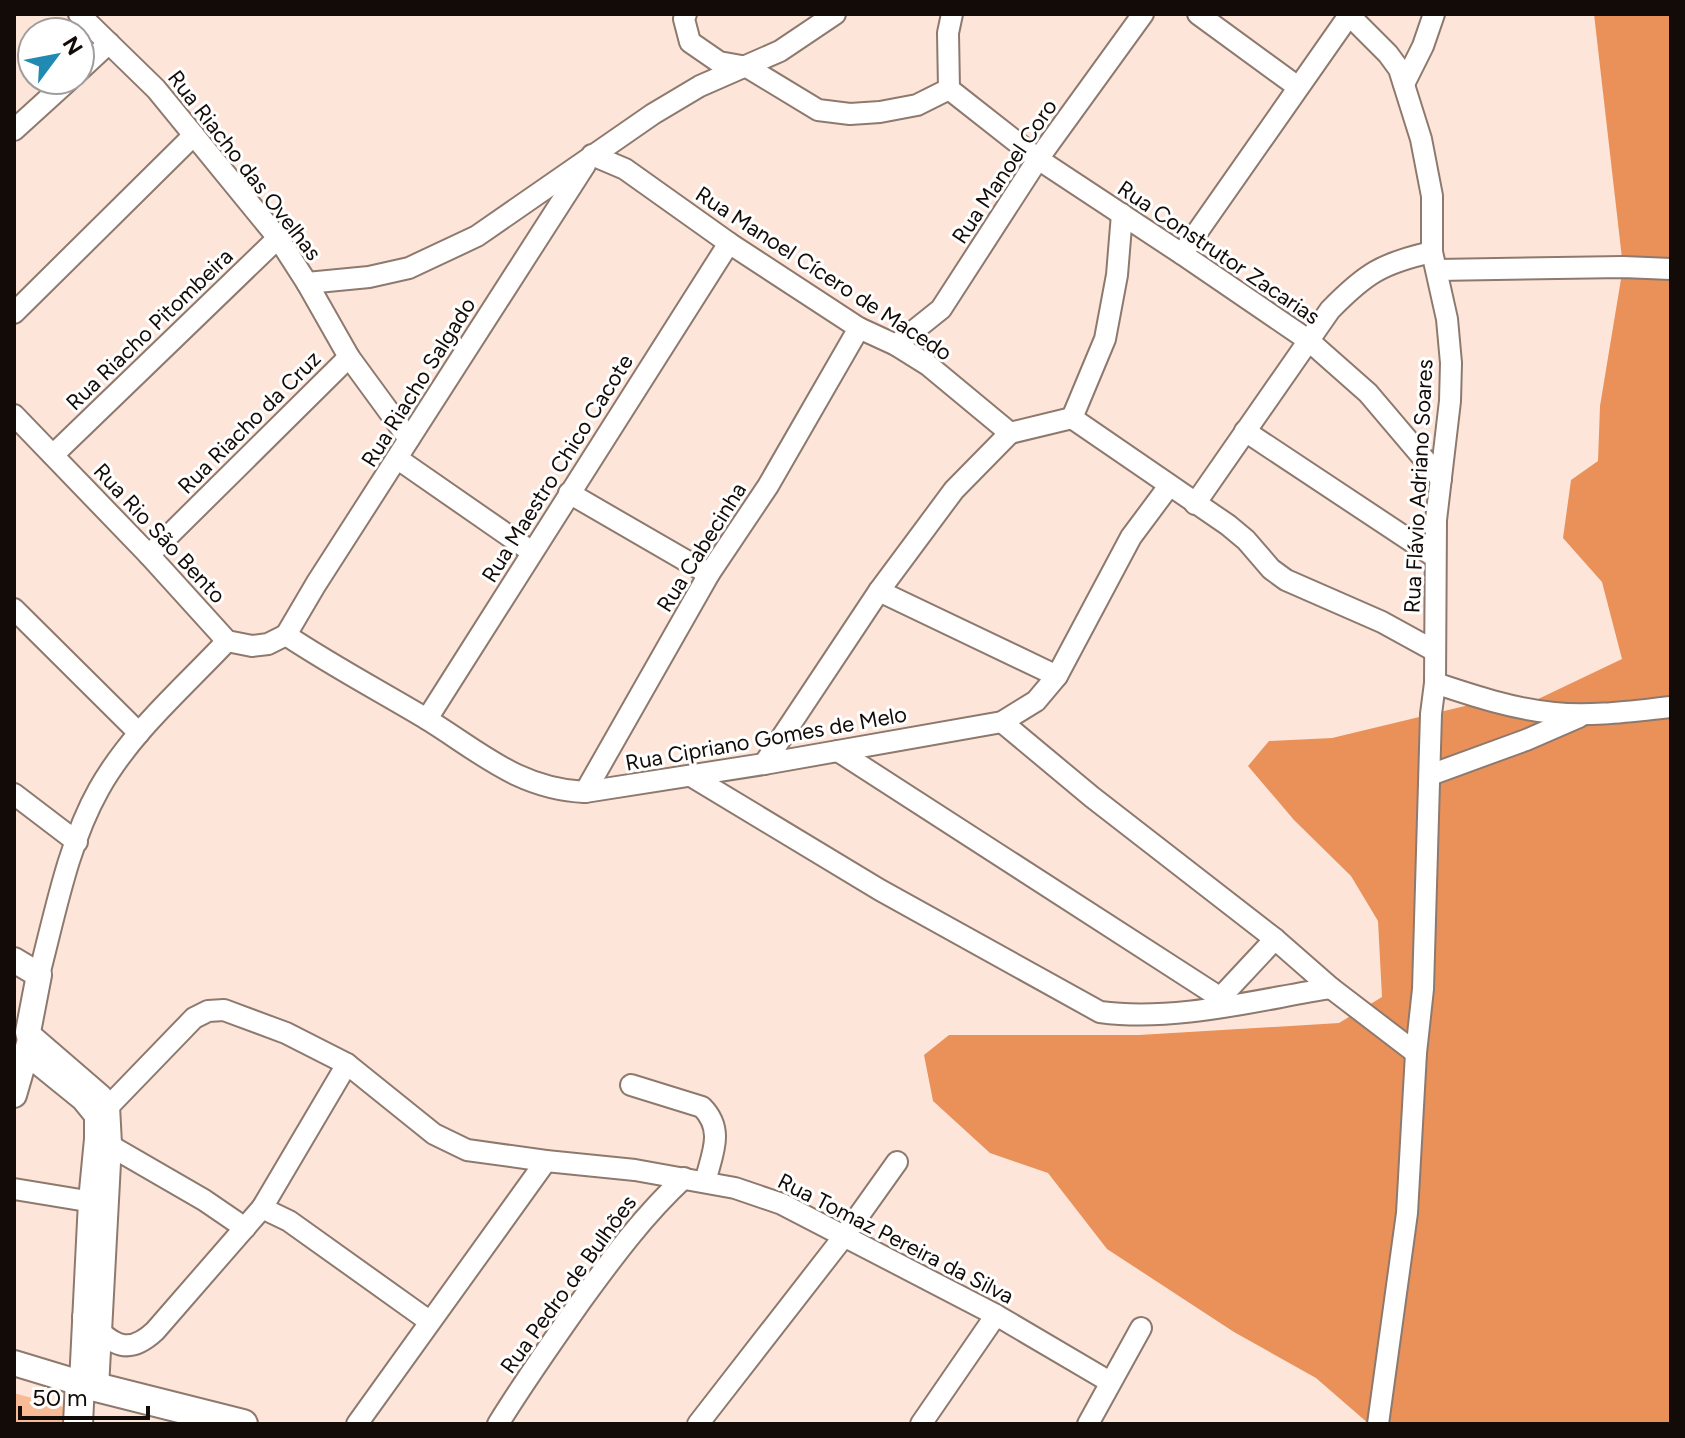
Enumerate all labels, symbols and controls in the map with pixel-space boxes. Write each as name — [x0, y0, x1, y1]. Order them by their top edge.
north arrow — [16, 16, 96, 96]
text: N — [57, 31, 88, 60]
street label: Rua Riacho das Ovelhas — [162, 65, 327, 266]
street label: Rua Manoel Coro — [946, 94, 1063, 249]
street label: Rua Construtor Zacarias — [1112, 175, 1325, 330]
street label: Rua Manoel Cícero de Macedo — [691, 180, 957, 366]
street label: Rua Riacho Pitombeira — [60, 243, 238, 416]
street label: Rua Riacho Salgado — [355, 293, 481, 472]
street label: Rua Riacho da Cruz — [172, 345, 326, 499]
street label: Rua Maestro Chico Cacote — [476, 349, 639, 587]
street label: Rua Flávio Adriano Soares — [1398, 358, 1439, 614]
street label: Rua Rio São Bento — [88, 458, 231, 609]
street label: Rua Cabecinha — [651, 478, 752, 617]
street label: Rua Cipriano Gomes de Melo — [623, 700, 909, 777]
street label: Rua Tomaz Pereira da Silva — [773, 1167, 1018, 1310]
street label: Rua Pedro de Bulhões — [495, 1190, 642, 1379]
scale bar — [20, 1370, 148, 1420]
text: 50 m — [32, 1383, 88, 1412]

